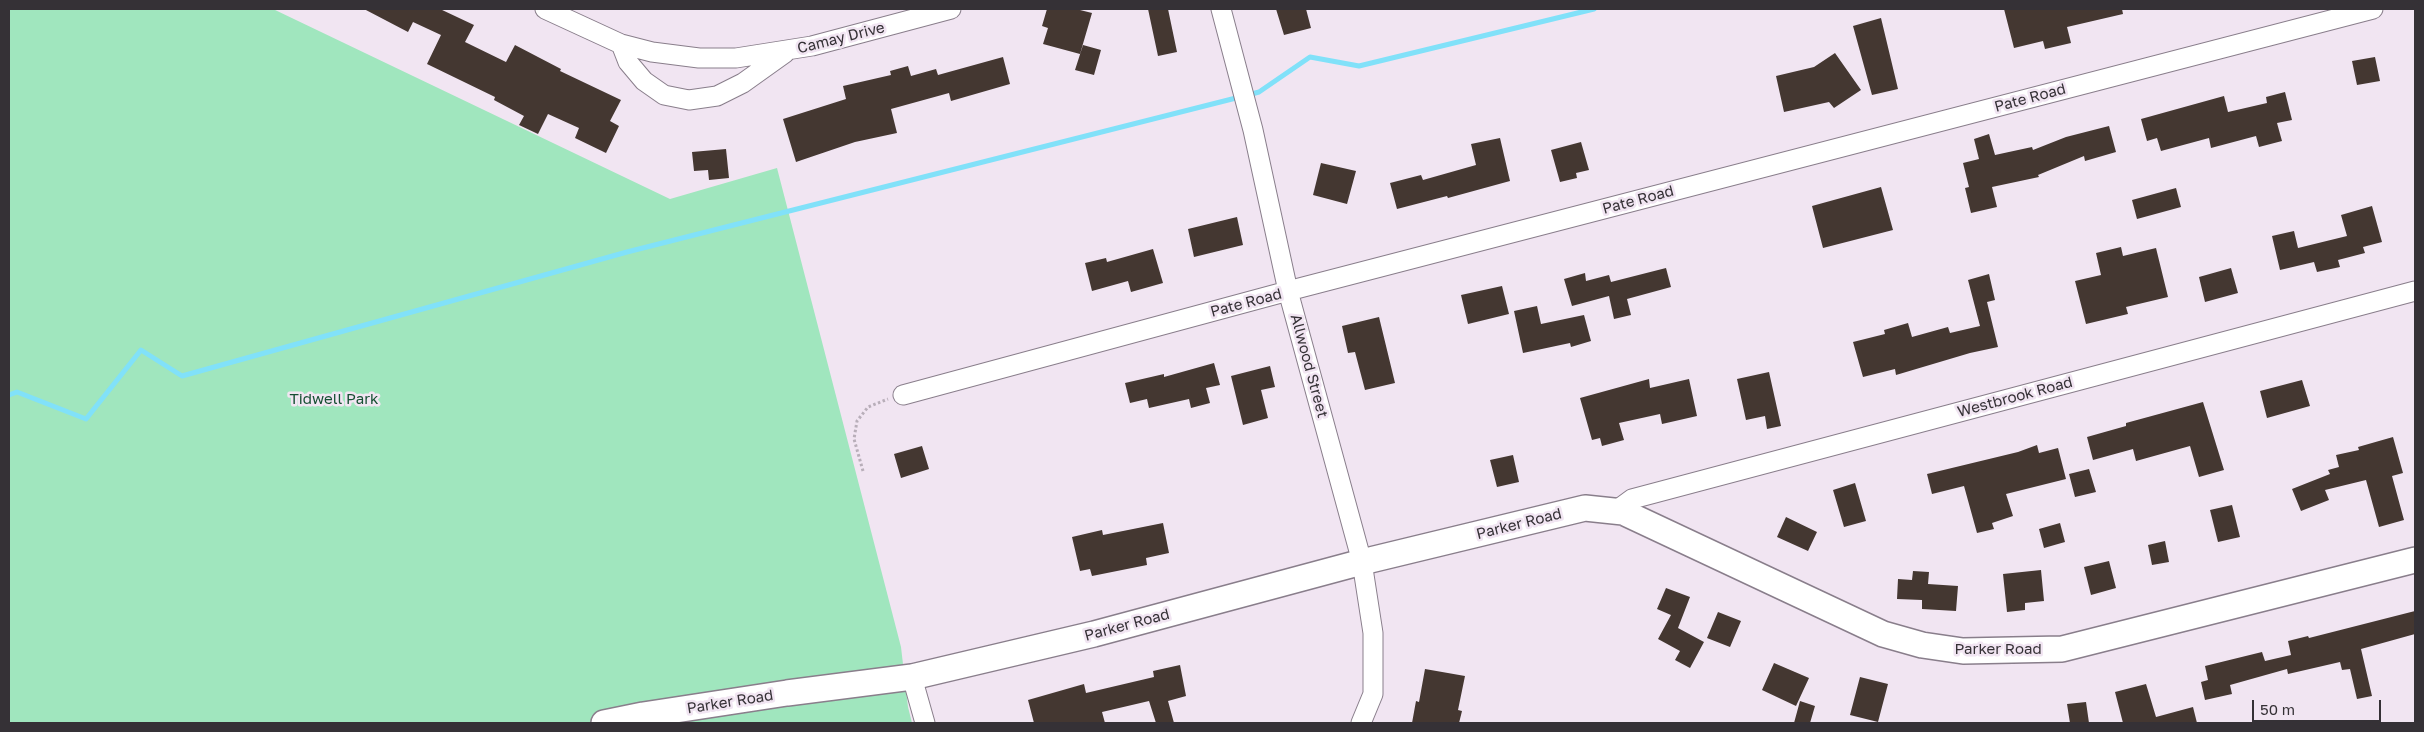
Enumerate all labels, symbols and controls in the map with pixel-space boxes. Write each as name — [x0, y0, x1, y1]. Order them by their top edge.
street label: Camay Drive — [795, 18, 887, 58]
street label: Pate Road — [1992, 80, 2068, 116]
street label: Pate Road — [1600, 182, 1676, 218]
street label: Pate Road — [1208, 285, 1284, 321]
street label: Allwood Street — [1287, 312, 1331, 420]
street label: Westbrook Road — [1956, 373, 2074, 421]
park label: Tidwell Park — [289, 390, 379, 408]
street label: Parker Road — [1475, 505, 1563, 543]
street label: Parker Road — [1083, 605, 1171, 645]
street label: Parker Road — [1954, 640, 2042, 658]
street label: Parker Road — [686, 686, 774, 718]
scale bar — [2254, 690, 2383, 722]
text: 50 m — [2260, 700, 2295, 718]

